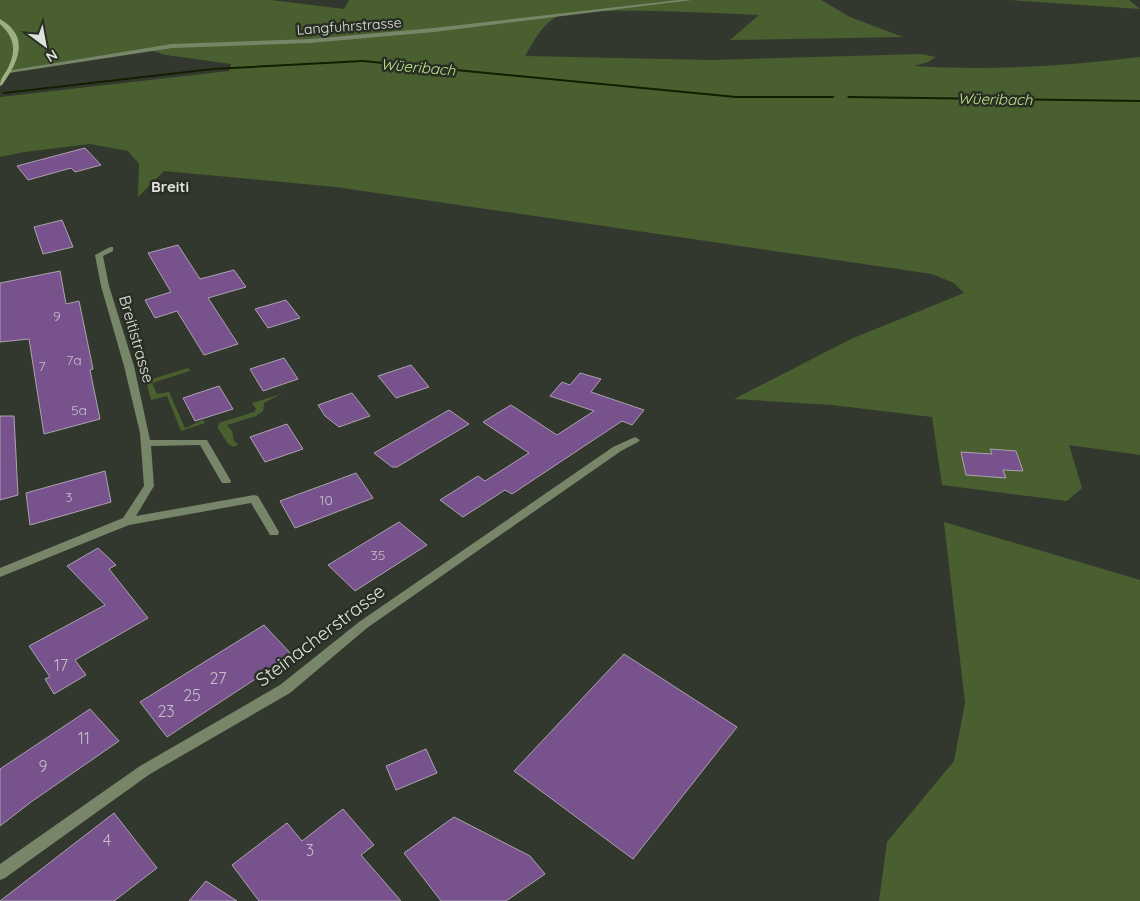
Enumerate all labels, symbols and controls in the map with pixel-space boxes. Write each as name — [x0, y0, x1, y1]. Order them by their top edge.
street label: Langfuhrstrasse — [296, 13, 402, 39]
north arrow — [20, 20, 70, 70]
text: N — [43, 46, 61, 66]
water label: Wüeribach — [380, 54, 457, 80]
water label: Wüeribach — [957, 89, 1033, 109]
district label: Breiti — [151, 177, 189, 196]
street label: Breitistrasse — [115, 293, 159, 385]
house number: 9 — [53, 307, 61, 325]
house number: 7a — [66, 351, 82, 369]
house number: 7 — [38, 357, 46, 375]
house number: 5a — [71, 401, 87, 419]
house number: 3 — [65, 488, 73, 506]
house number: 10 — [319, 491, 333, 509]
house number: 35 — [371, 546, 385, 564]
street label: Steinacherstrasse — [251, 579, 389, 691]
house number: 17 — [54, 655, 68, 675]
house number: 27 — [210, 668, 226, 688]
house number: 25 — [183, 685, 201, 705]
house number: 23 — [157, 701, 175, 721]
house number: 11 — [78, 728, 90, 748]
house number: 9 — [39, 756, 48, 776]
house number: 4 — [103, 830, 111, 850]
house number: 3 — [306, 840, 314, 860]

